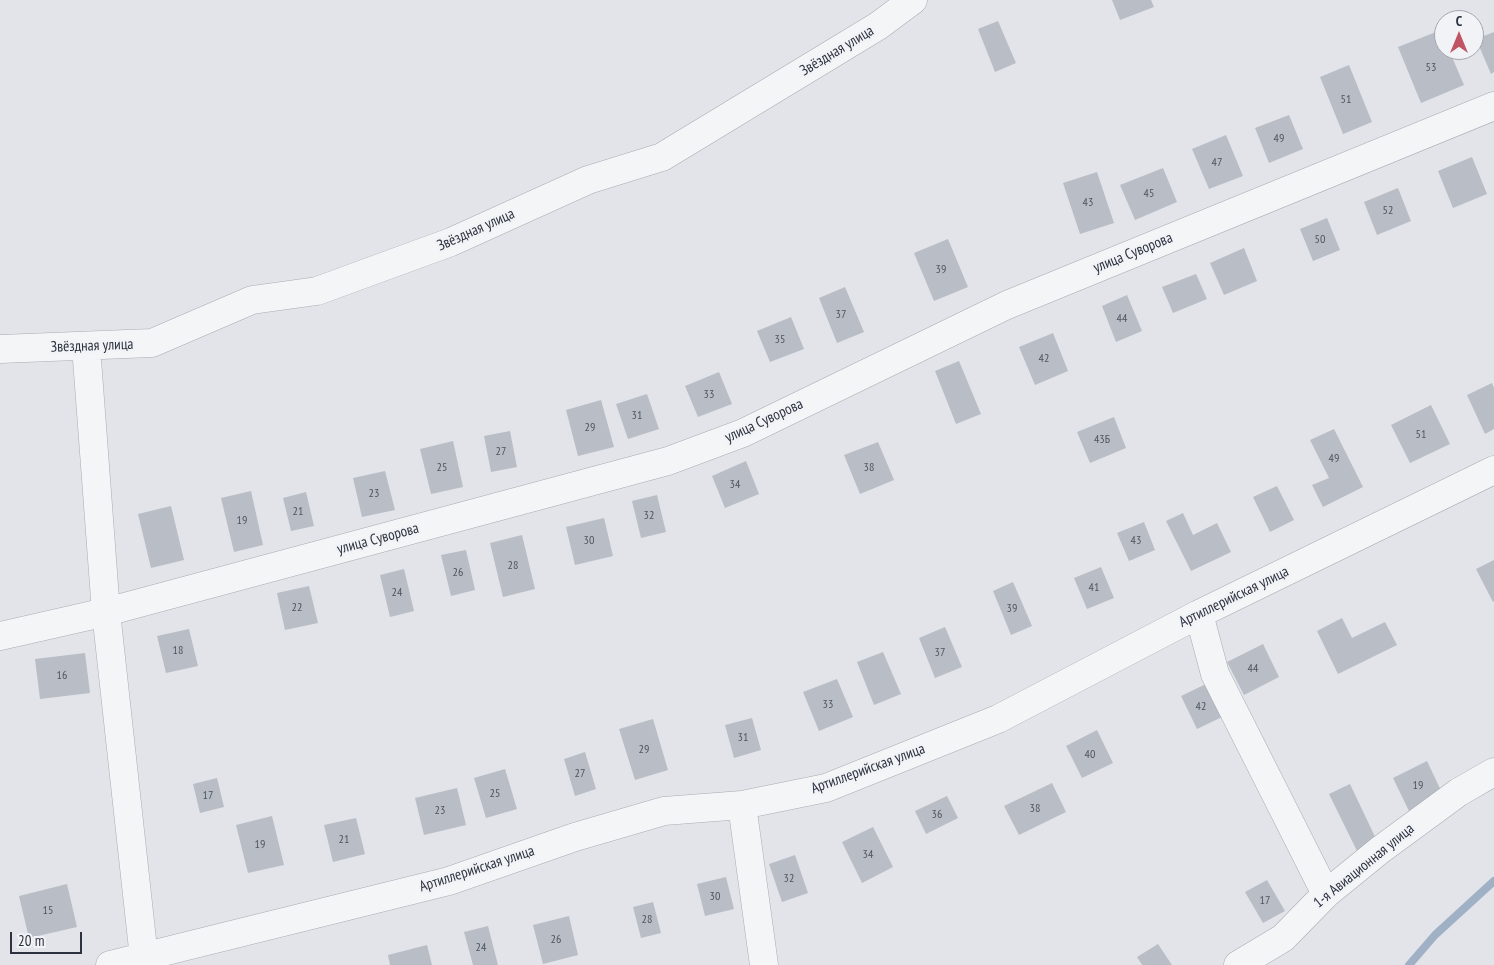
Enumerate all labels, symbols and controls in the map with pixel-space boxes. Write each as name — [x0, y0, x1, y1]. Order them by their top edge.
north arrow — [1434, 10, 1484, 60]
text: С — [1456, 12, 1462, 30]
street label: Звёздная улица — [797, 22, 877, 80]
house number: 53 — [1426, 61, 1436, 75]
house number: 51 — [1341, 93, 1351, 107]
house number: 49 — [1274, 132, 1284, 146]
house number: 47 — [1212, 156, 1222, 170]
house number: 45 — [1144, 187, 1154, 201]
house number: 43 — [1083, 196, 1093, 210]
house number: 52 — [1383, 204, 1393, 218]
street label: Звёздная улица — [434, 205, 518, 255]
street label: улица Суворова — [1091, 229, 1175, 277]
house number: 50 — [1315, 233, 1325, 247]
house number: 39 — [936, 263, 946, 277]
house number: 37 — [836, 308, 846, 322]
house number: 44 — [1117, 312, 1127, 326]
house number: 35 — [775, 333, 785, 347]
street label: Звёздная улица — [50, 336, 134, 356]
house number: 42 — [1039, 352, 1049, 366]
house number: 33 — [704, 388, 714, 402]
street label: улица Суворова — [722, 395, 806, 447]
house number: 31 — [632, 409, 642, 423]
house number: 29 — [585, 421, 595, 435]
house number: 51 — [1416, 428, 1426, 442]
house number: 43Б — [1094, 433, 1110, 447]
house number: 27 — [496, 445, 506, 459]
house number: 49 — [1329, 452, 1339, 466]
house number: 25 — [437, 461, 447, 475]
house number: 38 — [864, 461, 874, 475]
house number: 34 — [730, 478, 740, 492]
house number: 23 — [369, 487, 379, 501]
house number: 21 — [293, 505, 303, 519]
house number: 32 — [644, 509, 654, 523]
house number: 19 — [237, 514, 247, 528]
street label: улица Суворова — [335, 519, 421, 559]
house number: 30 — [584, 534, 594, 548]
house number: 43 — [1131, 534, 1141, 548]
house number: 28 — [508, 559, 518, 573]
street label: Артиллерийская улица — [1176, 563, 1292, 631]
house number: 26 — [453, 566, 463, 580]
house number: 41 — [1089, 581, 1099, 595]
house number: 24 — [392, 586, 402, 600]
house number: 22 — [292, 601, 302, 615]
house number: 39 — [1007, 602, 1017, 616]
house number: 18 — [173, 644, 183, 658]
house number: 37 — [935, 646, 945, 660]
house number: 44 — [1248, 662, 1258, 676]
house number: 16 — [57, 669, 67, 683]
house number: 33 — [823, 698, 833, 712]
house number: 42 — [1196, 700, 1206, 714]
house number: 31 — [738, 731, 748, 745]
street label: Артиллерийская улица — [809, 740, 927, 798]
house number: 29 — [639, 743, 649, 757]
house number: 40 — [1085, 748, 1095, 762]
house number: 27 — [575, 767, 585, 781]
house number: 19 — [1413, 779, 1423, 793]
house number: 25 — [490, 787, 500, 801]
house number: 17 — [203, 789, 213, 803]
house number: 38 — [1030, 802, 1040, 816]
house number: 23 — [435, 804, 445, 818]
house number: 36 — [932, 808, 942, 822]
street label: 1-я Авиационная улица — [1310, 820, 1418, 912]
house number: 21 — [339, 833, 349, 847]
house number: 19 — [255, 838, 265, 852]
street label: Артиллерийская улица — [417, 842, 537, 896]
house number: 34 — [863, 848, 873, 862]
house number: 32 — [784, 872, 794, 886]
house number: 30 — [710, 890, 720, 904]
house number: 17 — [1260, 894, 1270, 908]
house number: 15 — [43, 904, 53, 918]
house number: 28 — [642, 913, 652, 927]
scale bar — [12, 922, 85, 954]
text: 20 m — [18, 931, 44, 950]
house number: 26 — [551, 933, 561, 947]
house number: 24 — [476, 941, 486, 955]

